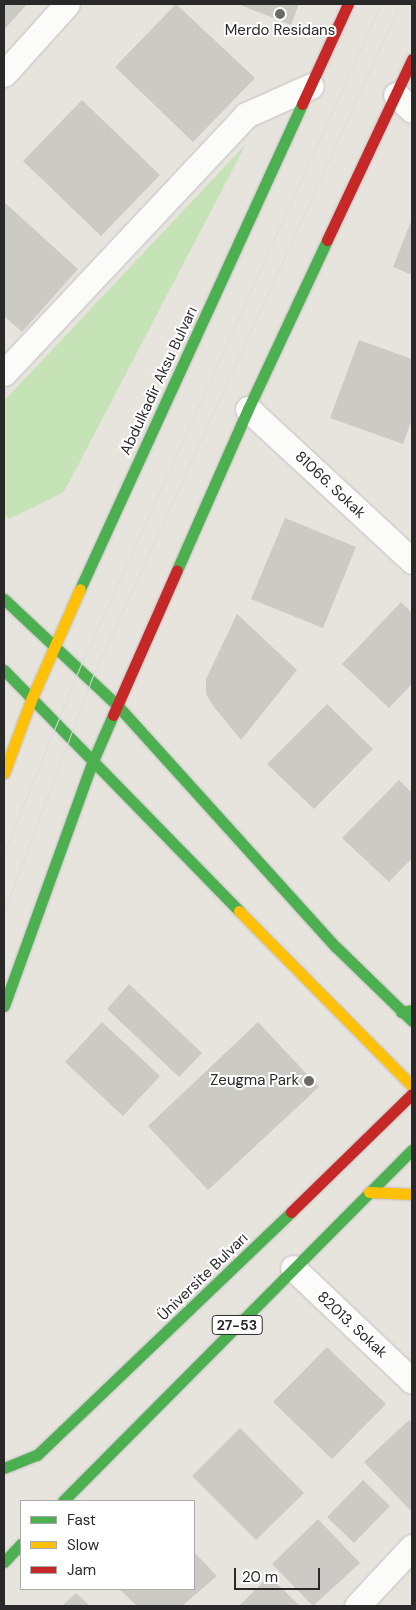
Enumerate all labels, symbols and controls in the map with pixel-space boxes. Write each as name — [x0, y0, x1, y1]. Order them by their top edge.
marker: Merdo Residans — [274, 8, 286, 20]
place label: Merdo Residans — [225, 22, 335, 40]
street label: Abdulkadir Aksu Bulvarı — [117, 304, 201, 458]
street label: 81066. Sokak — [291, 448, 369, 522]
place label: Zeugma Park — [210, 1072, 299, 1090]
marker: Zeugma Park — [303, 1075, 315, 1087]
street label: Üniversite Bulvarı — [154, 1229, 252, 1325]
street label: 82013. Sokak — [313, 1288, 391, 1362]
road number: 27-53 — [211, 1314, 263, 1336]
legend — [20, 1500, 195, 1590]
text: Fast — [67, 1510, 96, 1530]
text: Slow — [67, 1535, 99, 1555]
scale bar — [236, 1558, 322, 1590]
text: Jam — [67, 1560, 96, 1580]
text: 20 m — [242, 1567, 278, 1587]

